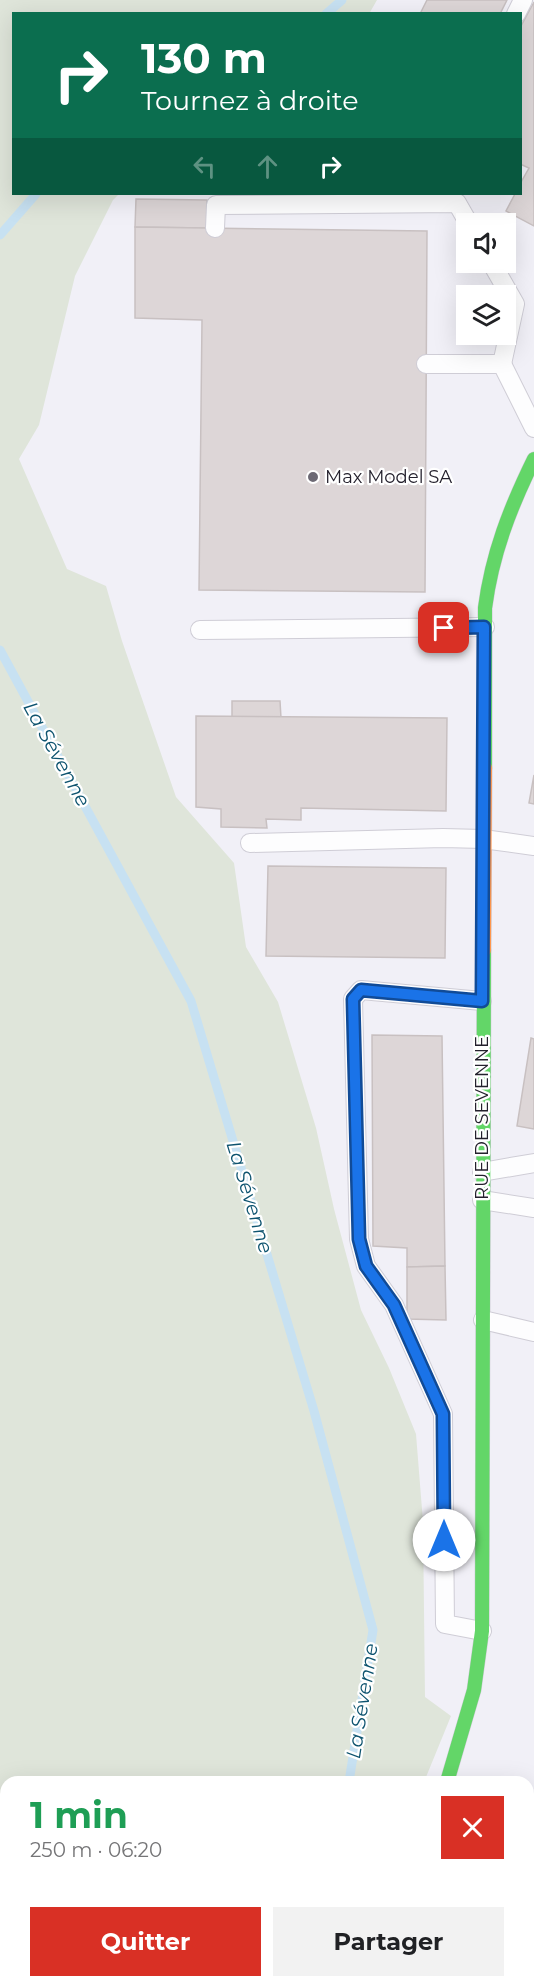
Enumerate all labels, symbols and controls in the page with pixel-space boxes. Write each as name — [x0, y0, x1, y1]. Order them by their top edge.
text: 130 m — [141, 32, 267, 84]
icon: right — [42, 36, 120, 114]
text: Tournez à droite — [141, 84, 359, 117]
icon: left — [188, 150, 221, 183]
icon: ahead — [251, 150, 284, 183]
icon: right — [314, 150, 347, 183]
map controls — [456, 213, 516, 345]
button: sound — [456, 213, 516, 273]
button: layers — [456, 285, 516, 345]
place label: Max Model SA — [325, 466, 452, 488]
marker: Max Model SA — [306, 470, 320, 484]
pin — [418, 602, 469, 653]
icon: arrive — [427, 611, 460, 644]
water label: La Sévenne — [18, 697, 96, 811]
street label: RUE DE SEVENNE — [471, 1036, 493, 1200]
water label: La Sévenne — [222, 1138, 278, 1256]
position arrow — [412, 1508, 476, 1572]
water label: La Sévenne — [341, 1642, 383, 1760]
text: 1 min — [30, 1793, 128, 1837]
button: close — [441, 1796, 504, 1859]
text: 250 m · 06:20 — [30, 1838, 162, 1862]
button: Quitter — [30, 1907, 261, 1976]
button: Partager — [273, 1907, 504, 1976]

